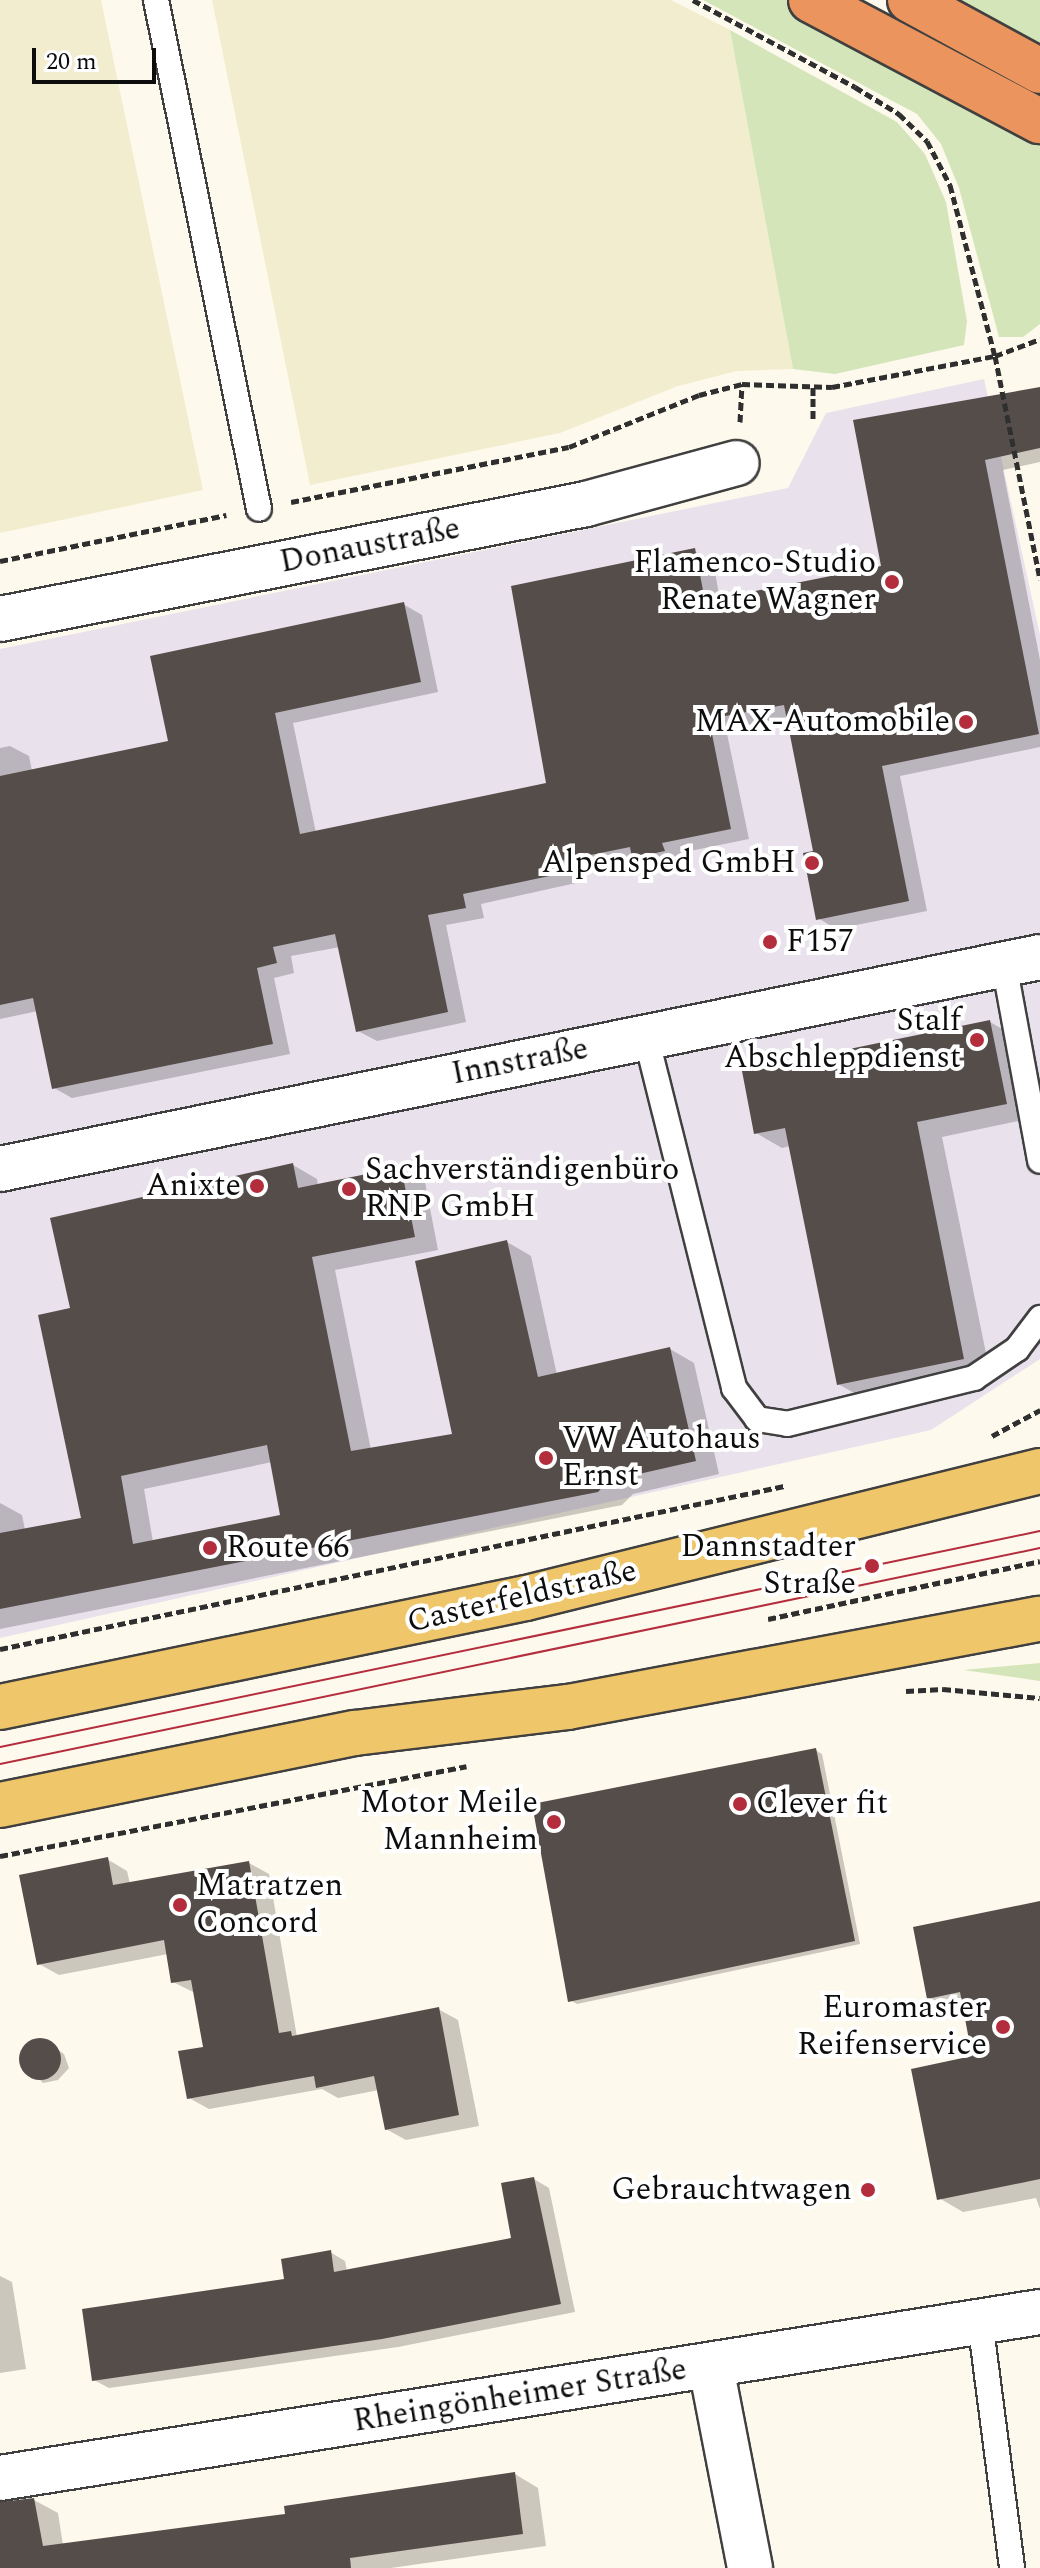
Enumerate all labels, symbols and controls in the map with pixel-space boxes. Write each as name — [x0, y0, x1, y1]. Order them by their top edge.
scale bar — [36, 32, 160, 82]
text: 20 m — [46, 44, 97, 80]
street label: Donaustraße — [277, 510, 463, 582]
place label: Flamenco-Studio Renate Wagner — [634, 545, 876, 620]
marker: Flamenco-Studio Renate Wagner — [883, 573, 901, 591]
place label: MAX-Automobile — [695, 703, 950, 741]
marker: MAX-Automobile — [957, 713, 975, 731]
place label: Alpensped GmbH — [541, 844, 796, 882]
marker: Alpensped GmbH — [803, 854, 821, 872]
place label: F157 — [786, 923, 854, 961]
marker: F157 — [761, 933, 779, 951]
place label: Stalf Abschleppdienst — [724, 1003, 961, 1078]
street label: Innstraße — [448, 1030, 592, 1094]
marker: Stalf Abschleppdienst — [968, 1031, 986, 1049]
place label: Sachverständigenbüro RNP GmbH — [365, 1152, 679, 1227]
place label: Anixte — [146, 1167, 241, 1205]
marker: Anixte — [248, 1177, 266, 1195]
marker: Sachverständigenbüro RNP GmbH — [340, 1180, 358, 1198]
place label: VW Autohaus Ernst — [562, 1421, 761, 1496]
marker: VW Autohaus Ernst — [537, 1449, 555, 1467]
place label: Route 66 — [226, 1529, 349, 1567]
place label: Dannstadter Straße — [680, 1529, 856, 1604]
marker: Route 66 — [201, 1539, 219, 1557]
street label: Casterfeldstraße — [403, 1552, 641, 1642]
marker: Dannstadter Straße — [863, 1557, 881, 1575]
place label: Motor Meile Mannheim — [360, 1785, 538, 1860]
place label: Clever fit — [756, 1785, 888, 1823]
marker: Clever fit — [731, 1795, 749, 1813]
marker: Motor Meile Mannheim — [545, 1813, 563, 1831]
place label: Matratzen Concord — [196, 1868, 343, 1943]
marker: Matratzen Concord — [171, 1896, 189, 1914]
place label: Euromaster Reifenservice — [797, 1990, 987, 2065]
marker: Euromaster Reifenservice — [994, 2018, 1012, 2036]
place label: Gebrauchtwagen — [611, 2171, 852, 2209]
marker: Gebrauchtwagen — [859, 2181, 877, 2199]
street label: Rheingönheimer Straße — [351, 2351, 689, 2441]

